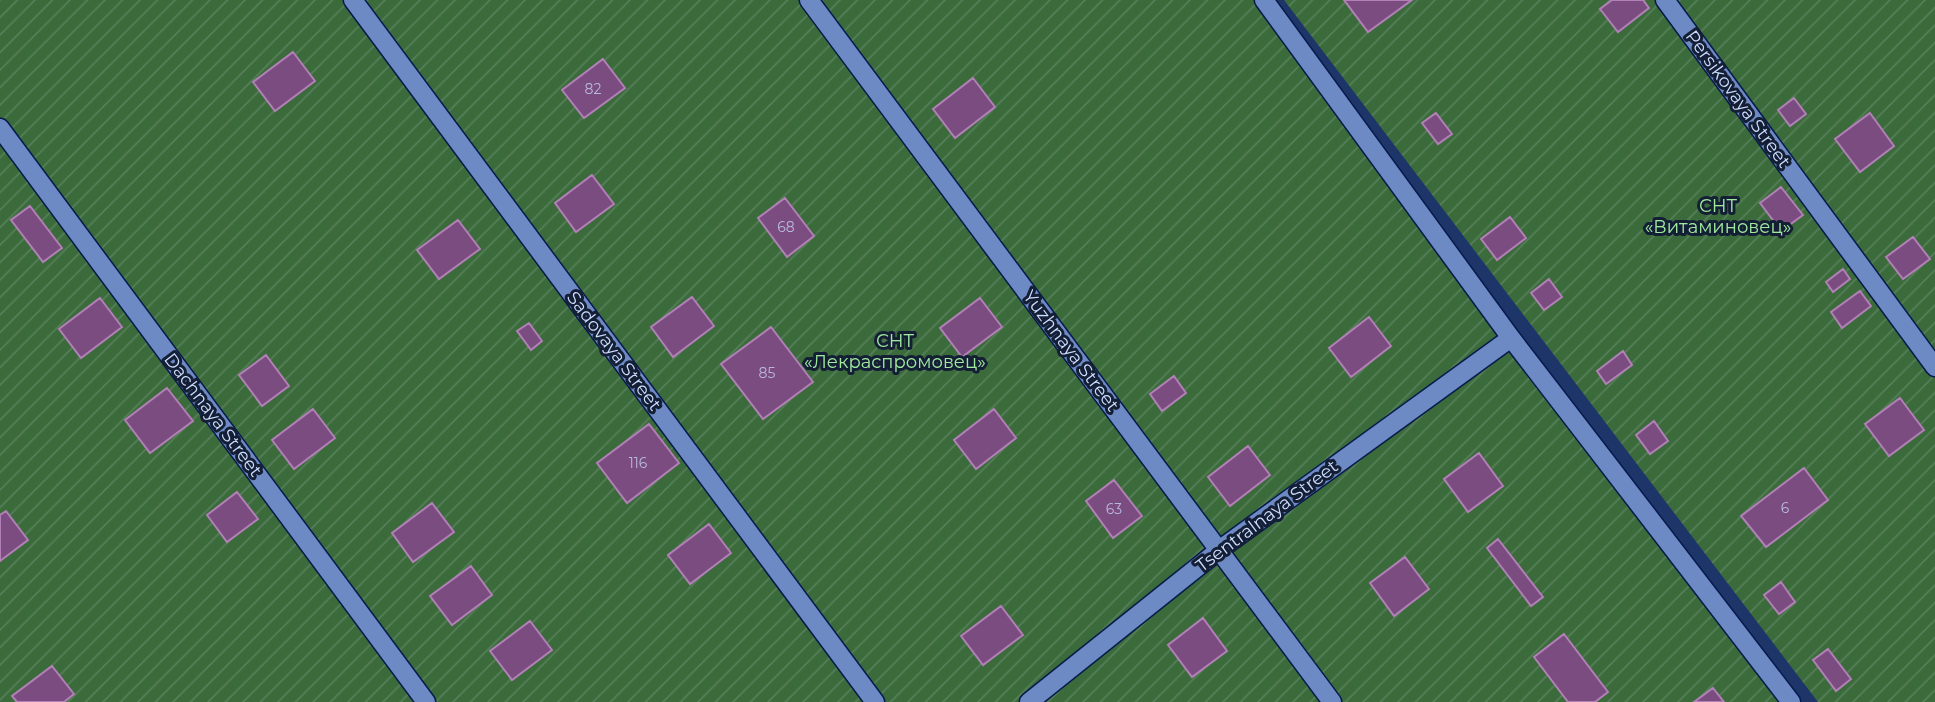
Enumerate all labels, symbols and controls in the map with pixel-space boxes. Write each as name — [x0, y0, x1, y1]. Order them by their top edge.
street label: Persikovaya Street — [1681, 26, 1795, 172]
house number: 82 — [585, 80, 601, 98]
park label: СНТ «Витаминовец» — [1645, 195, 1791, 238]
house number: 68 — [777, 218, 795, 236]
street label: Yuzhnaya Street — [1018, 286, 1124, 416]
street label: Sadovaya Street — [562, 287, 666, 415]
park label: СНТ «Лекраспромовец» — [804, 330, 986, 373]
street label: Dachnaya Street — [159, 349, 267, 481]
house number: 85 — [759, 364, 776, 382]
house number: 116 — [629, 454, 648, 472]
street label: Tsentralnaya Street — [1192, 455, 1342, 577]
house number: 6 — [1781, 499, 1790, 517]
house number: 63 — [1106, 500, 1122, 518]

